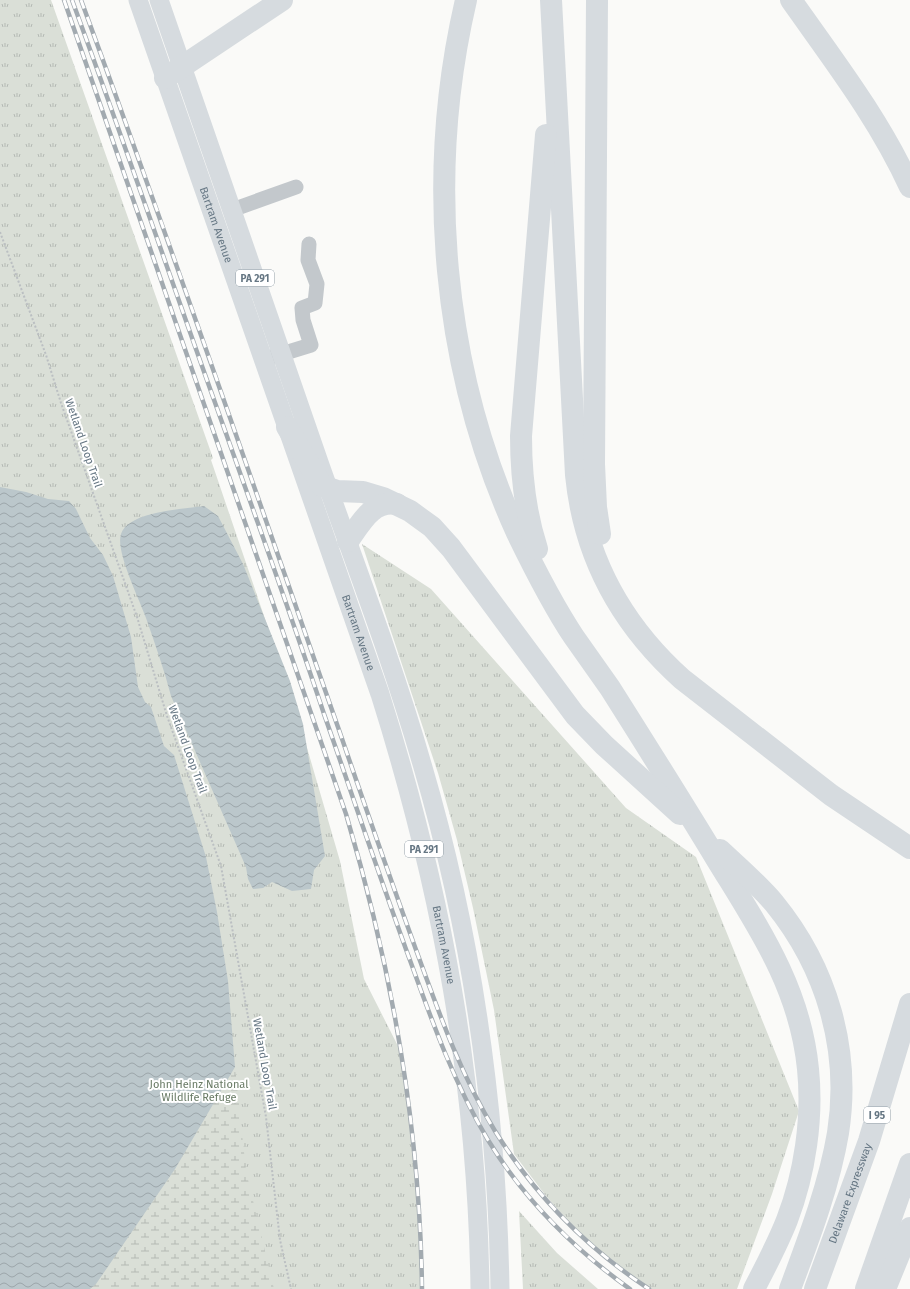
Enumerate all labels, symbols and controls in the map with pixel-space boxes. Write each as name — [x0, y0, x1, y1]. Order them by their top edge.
street label: Bartram Avenue — [197, 185, 235, 265]
road number: PA 291 — [236, 270, 274, 286]
street label: Wetland Loop Trail — [62, 397, 105, 489]
street label: Bartram Avenue — [339, 593, 377, 673]
street label: Wetland Loop Trail — [166, 703, 210, 795]
road number: PA 291 — [405, 841, 443, 857]
street label: Bartram Avenue — [429, 905, 457, 985]
street label: Wetland Loop Trail — [250, 1017, 279, 1111]
park label: John Heinz National Wildlife Refuge — [150, 1078, 248, 1104]
road number: I 95 — [864, 1107, 890, 1123]
street label: Delaware Expressway — [826, 1141, 875, 1245]

